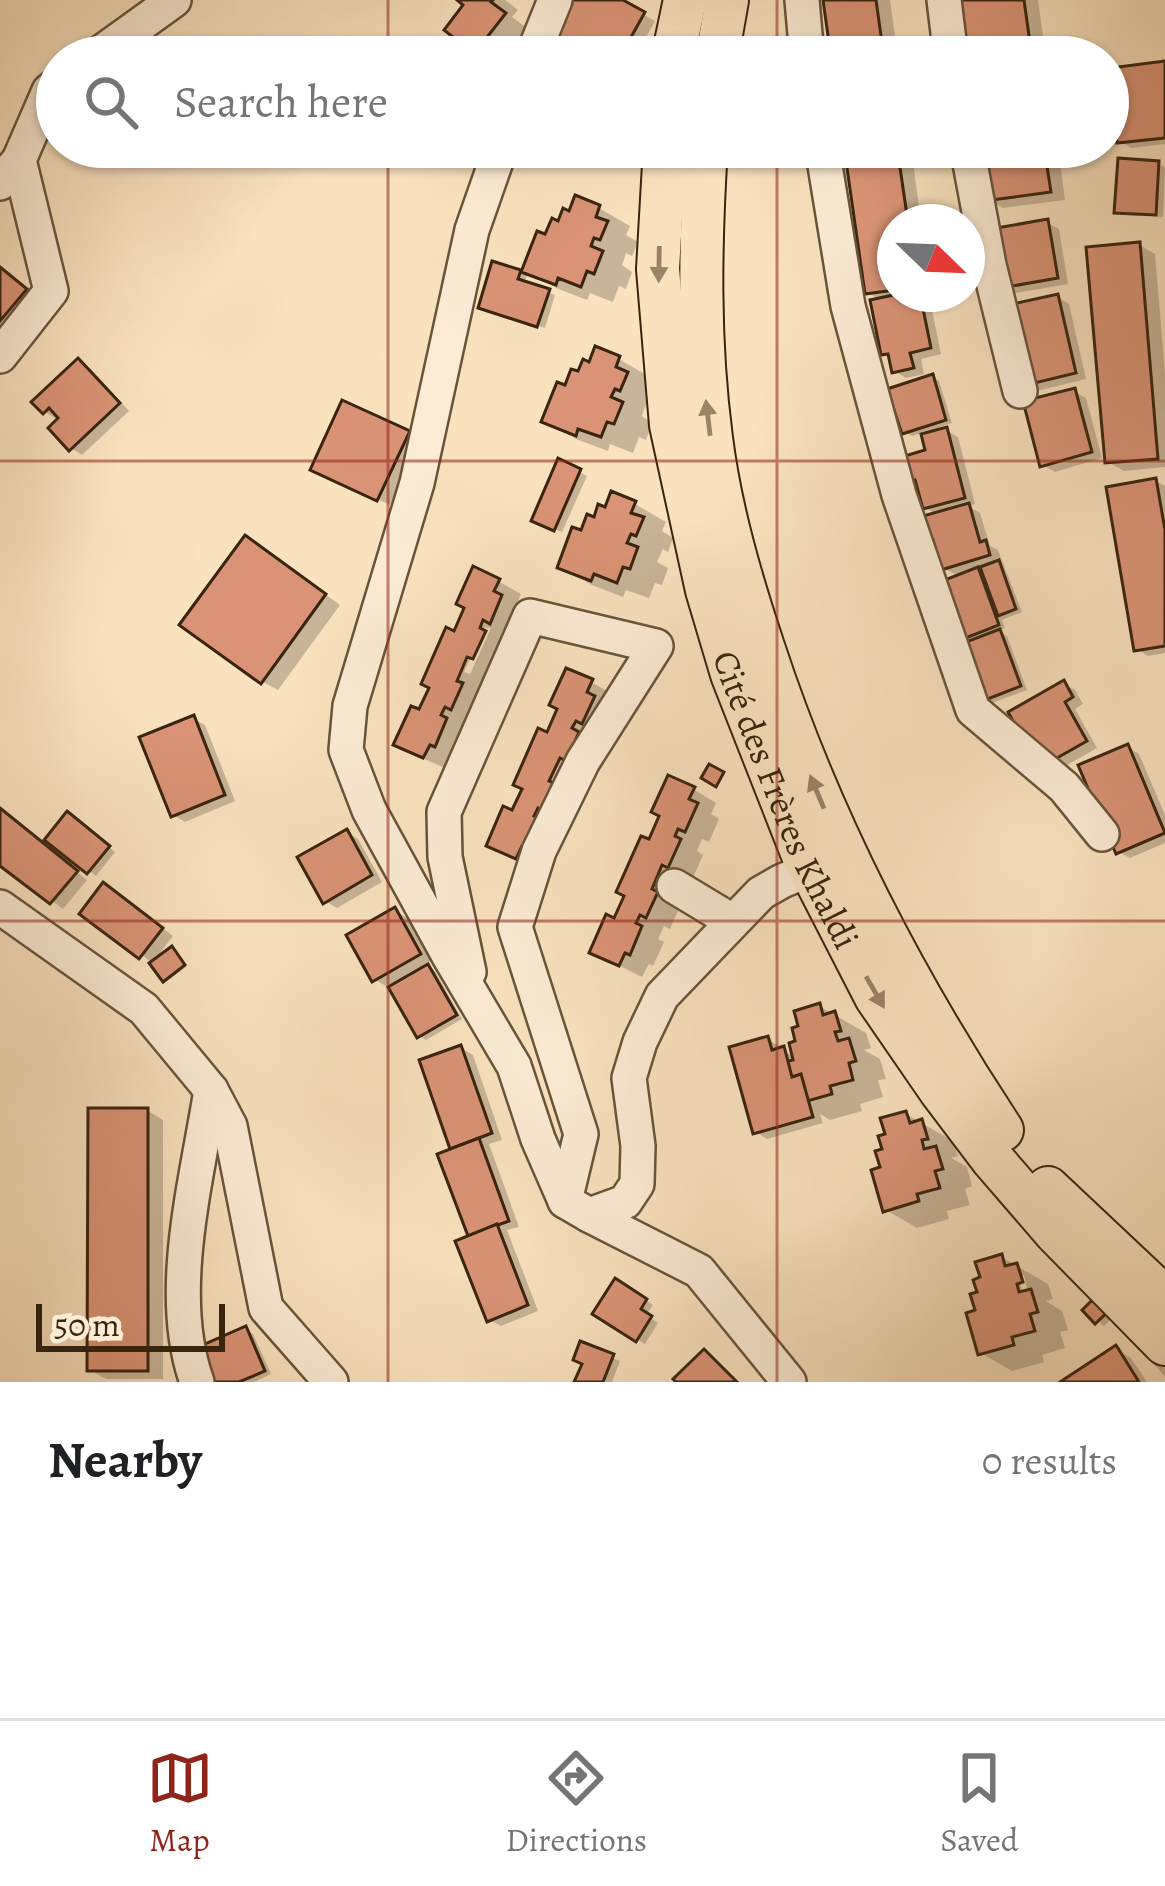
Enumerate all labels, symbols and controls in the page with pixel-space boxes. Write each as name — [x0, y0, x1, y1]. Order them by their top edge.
search box — [36, 36, 1129, 168]
icon: search — [78, 69, 144, 135]
text: Search here — [174, 71, 388, 133]
north arrow — [877, 204, 985, 312]
one-way arrow — [649, 246, 669, 284]
one-way arrow — [699, 399, 718, 437]
street label: Cité des Frères Khaldi — [701, 645, 871, 957]
one-way arrow — [807, 774, 826, 810]
one-way arrow — [863, 976, 884, 1009]
scale bar — [36, 1298, 225, 1351]
text: 50 m — [54, 1302, 120, 1347]
text: Nearby — [48, 1425, 202, 1495]
text: 0 results — [982, 1434, 1117, 1487]
tab: Map — [147, 1745, 213, 1862]
tab: Directions — [506, 1745, 647, 1862]
tab: Saved — [940, 1745, 1018, 1862]

